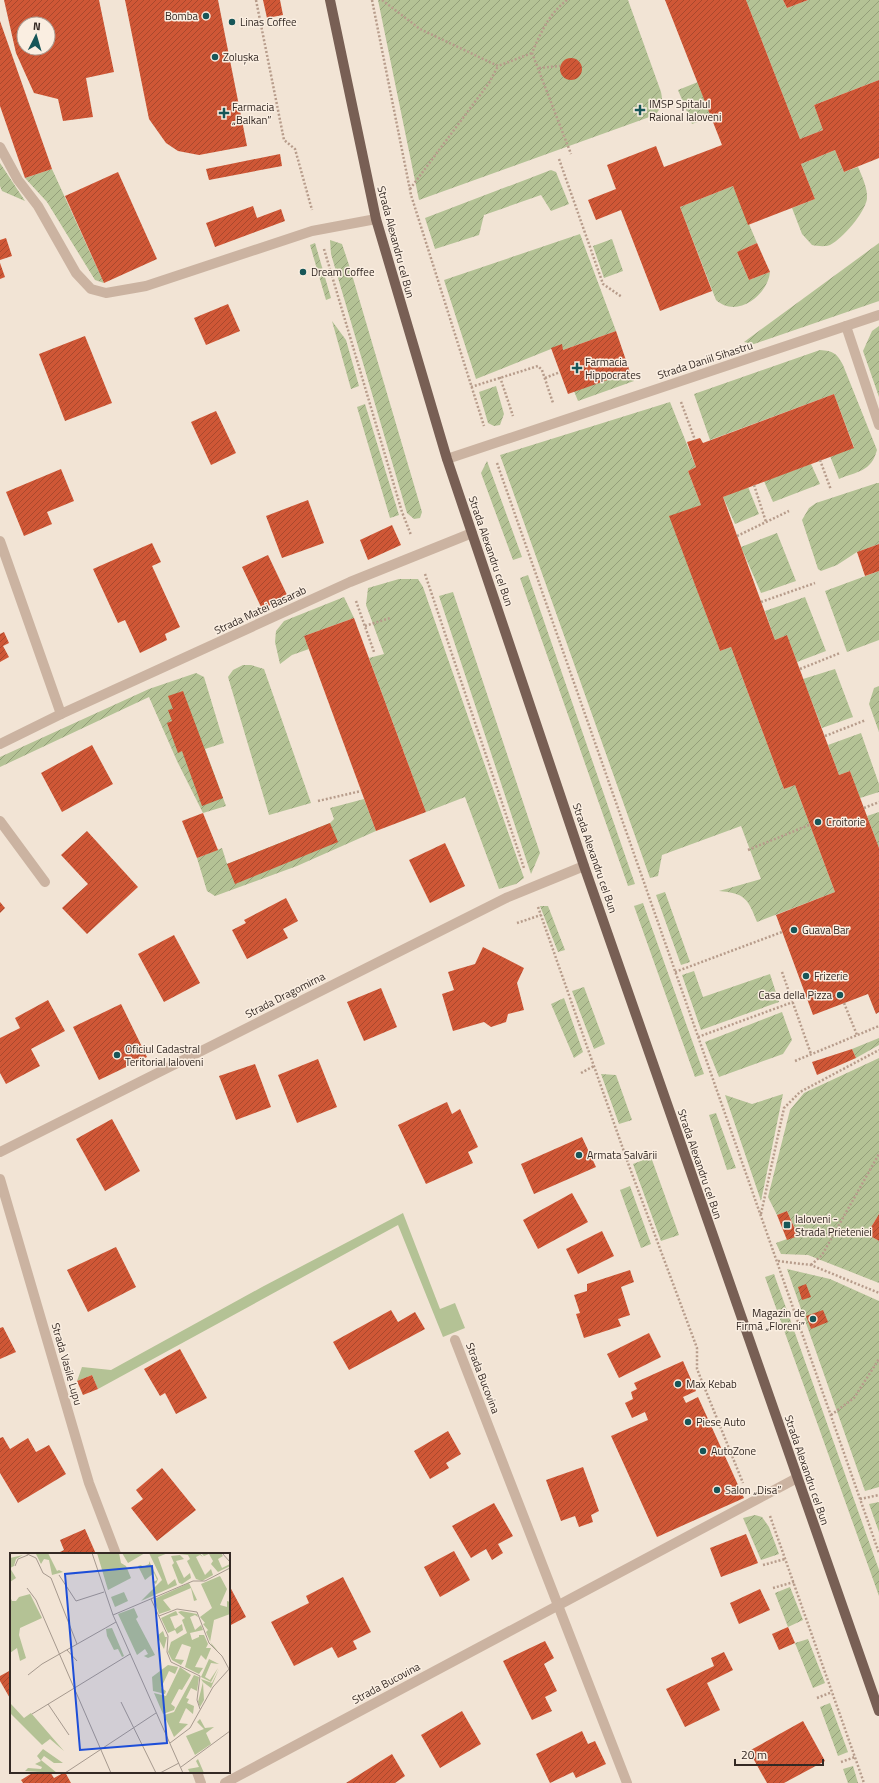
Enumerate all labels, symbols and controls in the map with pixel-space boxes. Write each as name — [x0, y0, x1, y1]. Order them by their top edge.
place label: Bomba — [165, 8, 198, 24]
marker: Bomba — [201, 11, 211, 21]
place label: Linas Coffee — [240, 14, 297, 30]
north arrow — [16, 16, 56, 56]
marker: Linas Coffee — [227, 17, 237, 27]
text: N — [32, 18, 41, 34]
place label: Zolușka — [223, 49, 259, 65]
marker: Zolușka — [210, 52, 220, 62]
place label: IMSP Spitalul Raional Ialoveni — [649, 96, 721, 125]
place label: Farmacia „Balkan” — [232, 99, 275, 128]
marker: IMSP Spitalul Raional Ialoveni — [634, 104, 646, 116]
marker: Farmacia „Balkan” — [219, 108, 229, 118]
street label: Strada Alexandru cel Bun — [373, 184, 419, 300]
place label: Dream Coffee — [311, 264, 375, 280]
marker: Dream Coffee — [298, 267, 308, 277]
street label: Strada Daniil Sihastru — [655, 337, 755, 383]
place label: Farmacia Hippocrates — [585, 354, 641, 383]
marker: Farmacia Hippocrates — [572, 363, 582, 373]
street label: Strada Alexandru cel Bun — [465, 494, 517, 608]
street label: Strada Matei Basarab — [211, 582, 309, 638]
street label: Strada Alexandru cel Bun — [569, 801, 621, 915]
place label: Croitorie — [826, 814, 866, 830]
marker: Croitorie — [813, 817, 823, 827]
place label: Guava Bar — [802, 922, 849, 938]
marker: Guava Bar — [789, 925, 799, 935]
street label: Strada Dragomirna — [242, 968, 328, 1022]
place label: Frizerie — [814, 968, 849, 984]
marker: Frizerie — [801, 971, 811, 981]
place label: Casa della Pizza — [759, 987, 832, 1003]
marker: Casa della Pizza — [835, 990, 845, 1000]
place label: Oficiul Cadastral Teritorial Ialoveni — [125, 1041, 203, 1070]
marker: Oficiul Cadastral Teritorial Ialoveni — [112, 1050, 122, 1060]
street label: Strada Alexandru cel Bun — [674, 1107, 726, 1221]
place label: Armata Salvării — [587, 1147, 657, 1163]
marker: Armata Salvării — [574, 1150, 584, 1160]
place label: Ialoveni - Strada Prieteniei — [795, 1211, 872, 1240]
marker: Ialoveni - Strada Prieteniei — [782, 1220, 792, 1230]
place label: Magazin de Firmă „Floreni” — [736, 1305, 805, 1334]
marker: Magazin de Firmă „Floreni” — [808, 1314, 818, 1324]
street label: Strada Vasile Lupu — [48, 1321, 86, 1407]
street label: Strada Bucovina — [462, 1340, 504, 1416]
place label: Max Kebab — [686, 1376, 737, 1392]
marker: Max Kebab — [673, 1379, 683, 1389]
street label: Strada Alexandru cel Bun — [781, 1413, 833, 1527]
place label: Piese Auto — [696, 1414, 746, 1430]
marker: Piese Auto — [683, 1417, 693, 1427]
place label: AutoZone — [711, 1443, 756, 1459]
marker: AutoZone — [698, 1446, 708, 1456]
place label: Salon „Disa” — [725, 1482, 781, 1498]
marker: Salon „Disa” — [712, 1485, 722, 1495]
inset map — [10, 1553, 230, 1773]
street label: Strada Bucovina — [349, 1658, 423, 1708]
scale bar — [735, 1741, 823, 1767]
text: 20 m — [741, 1745, 767, 1764]

